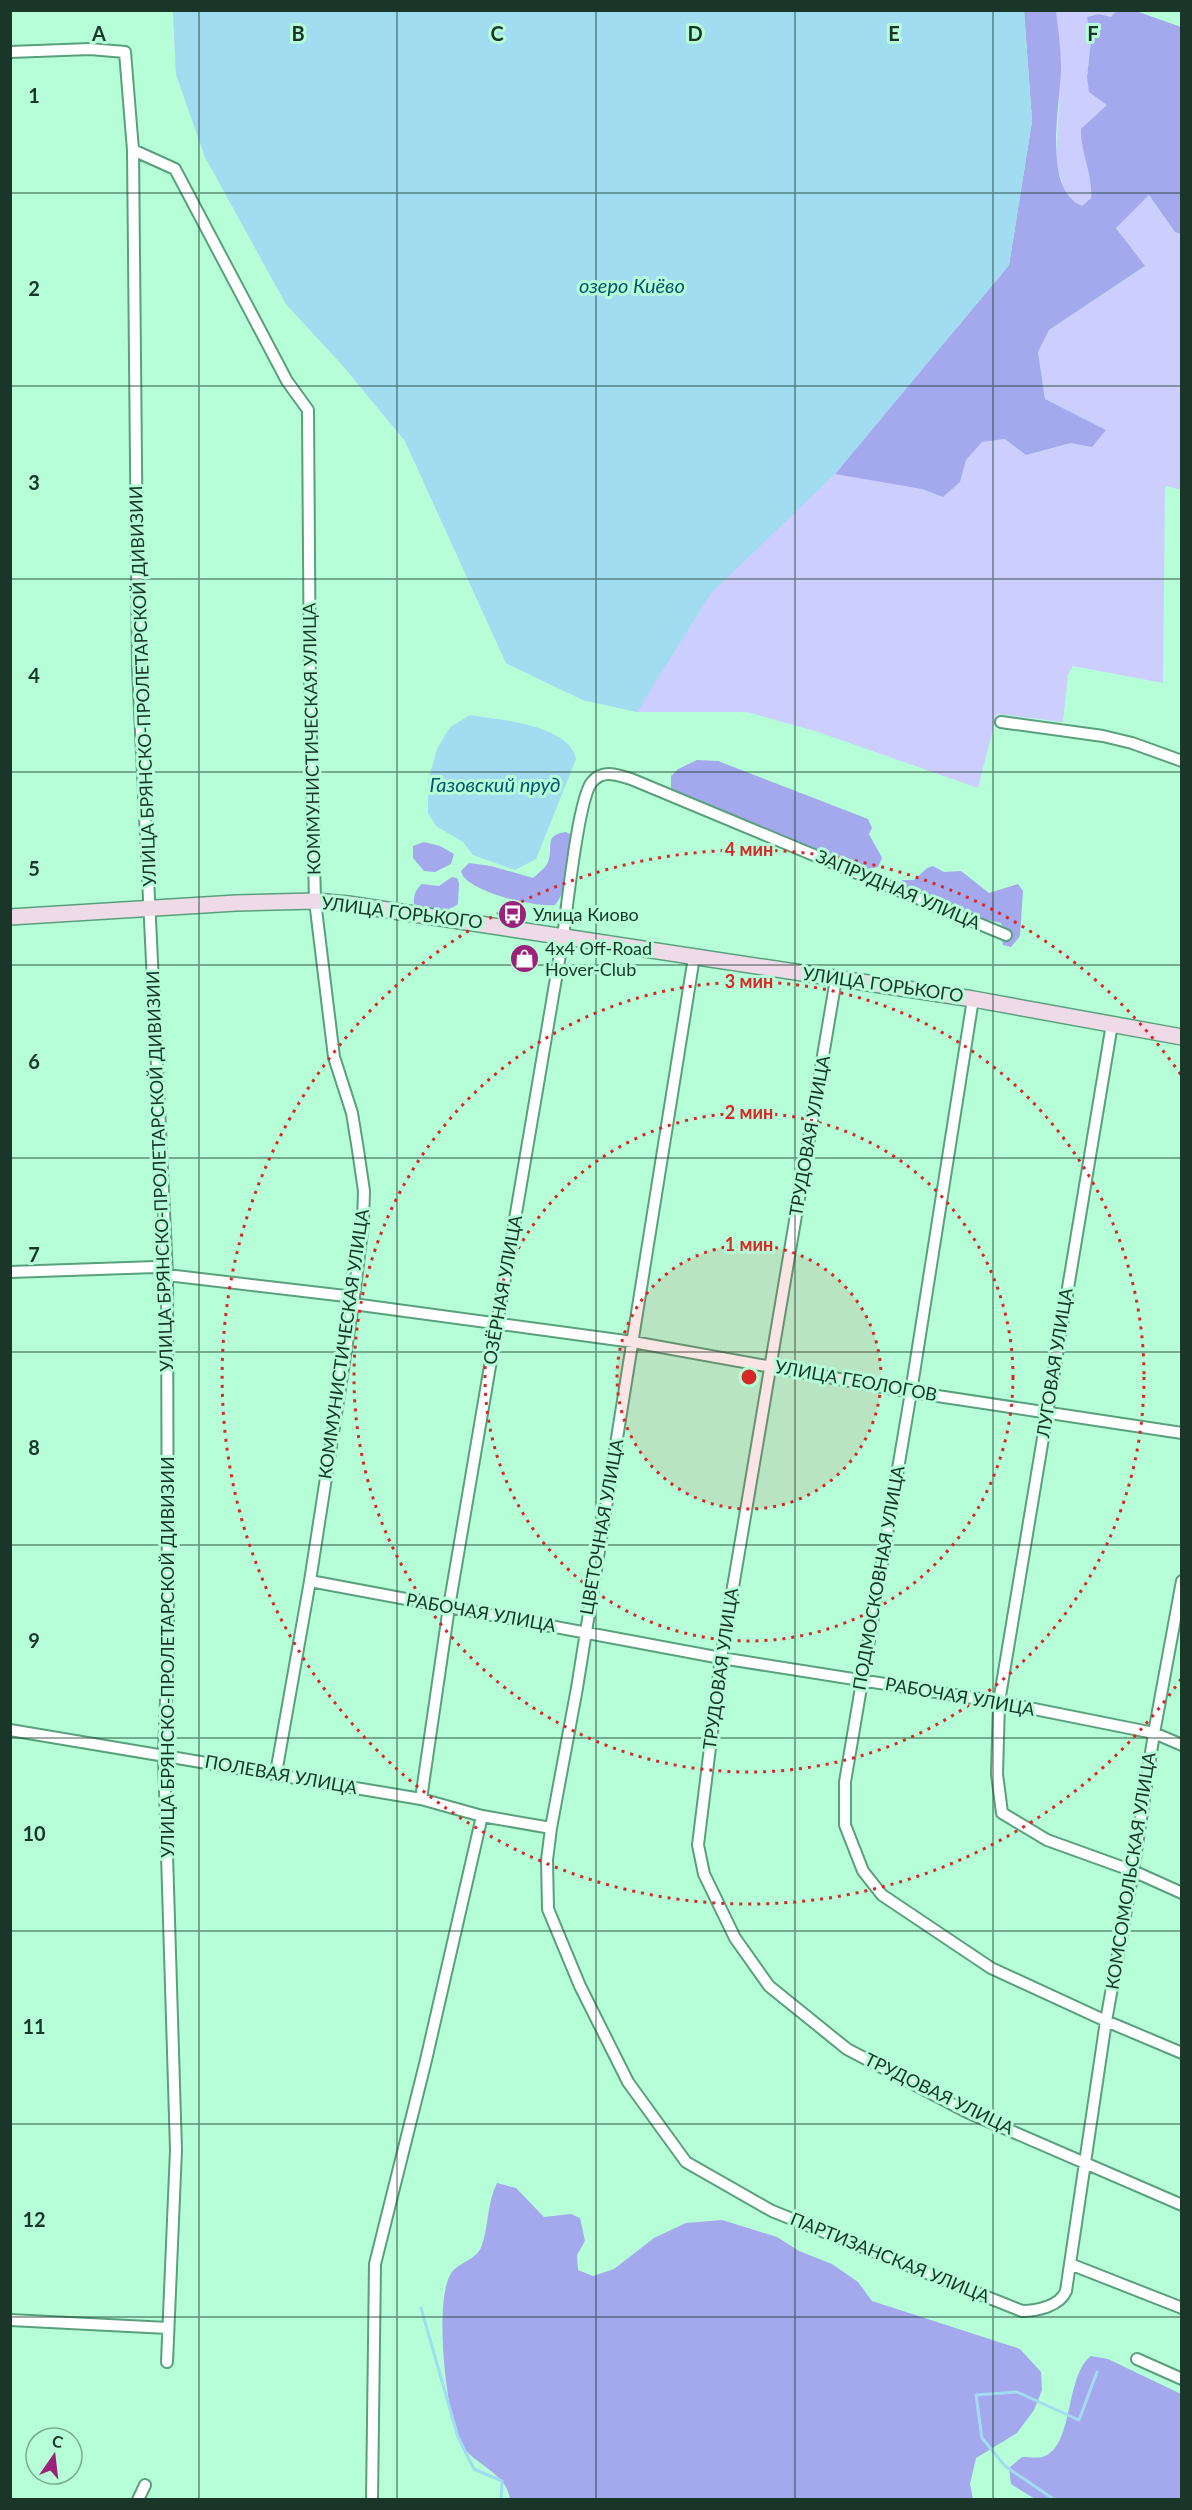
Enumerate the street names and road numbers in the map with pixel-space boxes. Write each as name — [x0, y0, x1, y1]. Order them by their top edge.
street label: УЛИЦА БРЯНСКО-ПРОЛЕТАРСКОЙ ДИВИЗИИ — [124, 485, 160, 887]
street label: КОММУНИСТИЧЕСКАЯ УЛИЦА — [298, 602, 324, 875]
street label: ЗАПРУДНАЯ УЛИЦА — [813, 844, 985, 934]
street label: УЛИЦА ГОРЬКОГО — [320, 891, 484, 933]
street label: УЛИЦА ГОРЬКОГО — [801, 962, 965, 1006]
street label: УЛИЦА БРЯНСКО-ПРОЛЕТАРСКОЙ ДИВИЗИИ — [141, 970, 177, 1372]
street label: ТРУДОВАЯ УЛИЦА — [784, 1053, 834, 1218]
street label: КОММУНИСТИЧЕСКАЯ УЛИЦА — [313, 1207, 373, 1480]
street label: ОЗЁРНАЯ УЛИЦА — [478, 1213, 526, 1366]
street label: ЛУГОВАЯ УЛИЦА — [1031, 1286, 1077, 1440]
street label: УЛИЦА ГЕОЛОГОВ — [773, 1355, 939, 1405]
street label: ЦВЕТОЧНАЯ УЛИЦА — [575, 1436, 627, 1616]
street label: УЛИЦА БРЯНСКО-ПРОЛЕТАРСКОЙ ДИВИЗИИ — [156, 1456, 178, 1858]
street label: ПОДМОСКОВНАЯ УЛИЦА — [847, 1463, 909, 1692]
street label: ТРУДОВАЯ УЛИЦА — [698, 1586, 742, 1751]
street label: РАБОЧАЯ УЛИЦА — [405, 1588, 559, 1636]
street label: РАБОЧАЯ УЛИЦА — [884, 1672, 1038, 1720]
street label: ПОЛЕВАЯ УЛИЦА — [203, 1750, 360, 1798]
street label: КОМСОМОЛЬСКАЯ УЛИЦА — [1100, 1750, 1160, 1991]
street label: ТРУДОВАЯ УЛИЦА — [861, 2047, 1018, 2139]
street label: ПАРТИЗАНСКАЯ УЛИЦА — [788, 2207, 994, 2307]

